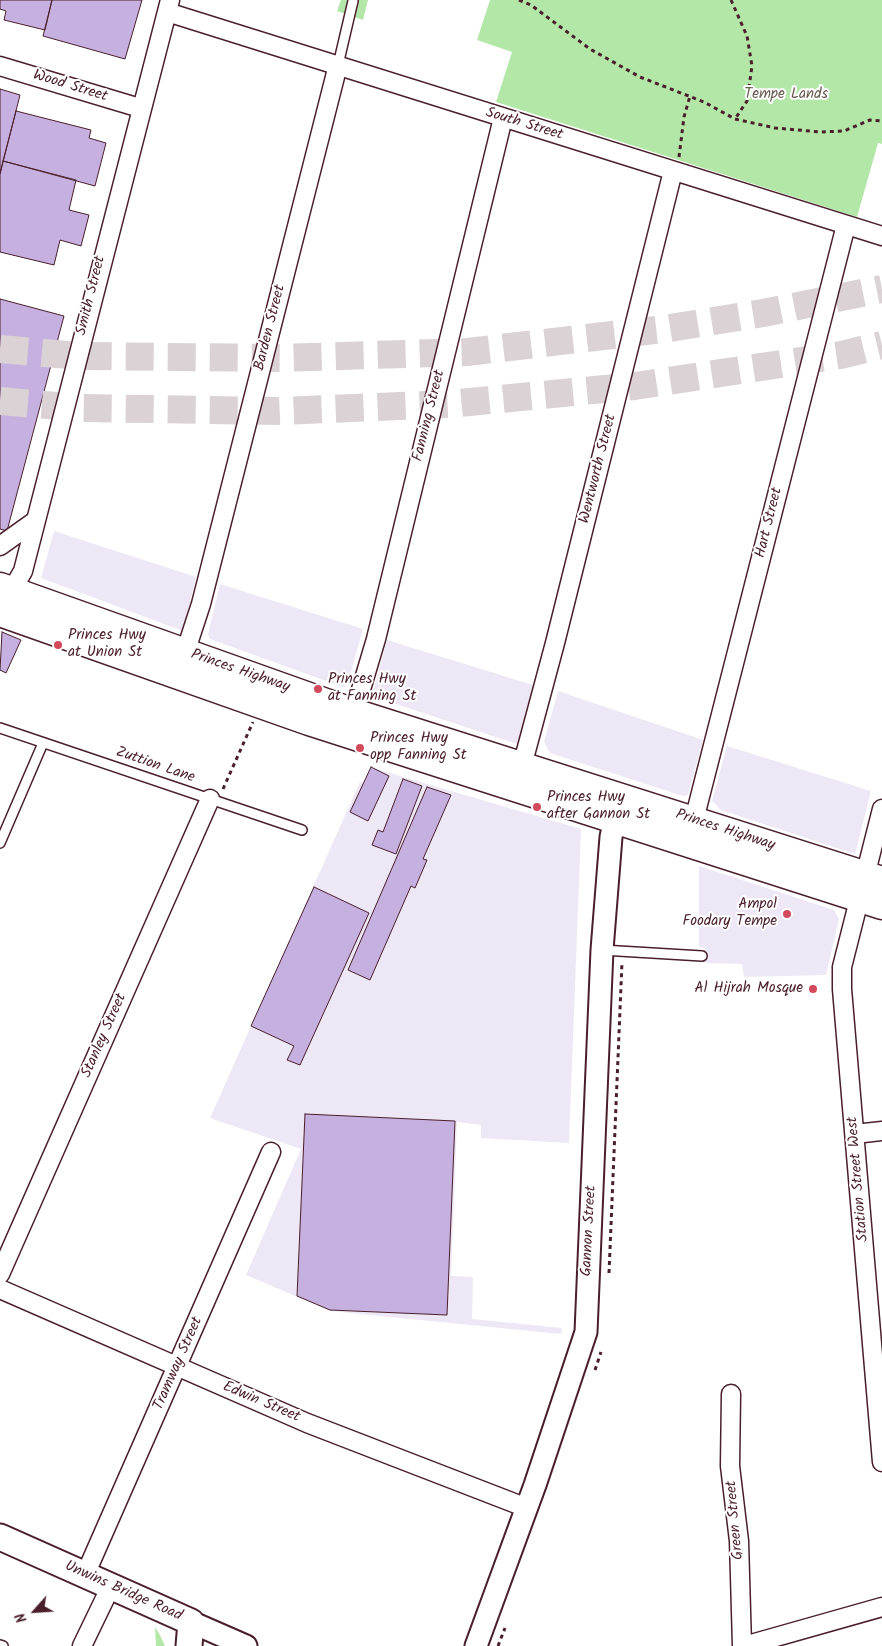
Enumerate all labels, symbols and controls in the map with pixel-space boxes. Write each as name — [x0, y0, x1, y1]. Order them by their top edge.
street label: Wood Street — [31, 67, 109, 107]
park label: Tempe Lands — [744, 86, 828, 104]
street label: South Street — [483, 105, 565, 145]
street label: Smith Street — [73, 254, 111, 338]
street label: Barden Street — [252, 283, 290, 373]
street label: Fanning Street — [410, 368, 450, 464]
street label: Wentworth Street — [577, 412, 621, 526]
street label: Hart Street — [753, 486, 787, 560]
place label: Princes Hwy at Union St — [68, 627, 146, 662]
marker: Princes Hwy at Union St — [52, 639, 64, 651]
street label: Princes Highway — [188, 647, 292, 697]
place label: Princes Hwy at Fanning St — [328, 671, 416, 706]
marker: Princes Hwy at Fanning St — [312, 683, 324, 695]
place label: Princes Hwy opp Fanning St — [370, 730, 466, 765]
marker: Princes Hwy opp Fanning St — [354, 742, 366, 754]
street label: Zuttion Lane — [113, 744, 197, 788]
place label: Princes Hwy after Gannon St — [547, 789, 650, 824]
marker: Princes Hwy after Gannon St — [531, 801, 543, 813]
street label: Princes Highway — [673, 806, 777, 856]
place label: Ampol Foodary Tempe — [682, 896, 777, 931]
marker: Ampol Foodary Tempe — [781, 908, 793, 920]
place label: Al Hijrah Mosque — [695, 980, 803, 998]
marker: Al Hijrah Mosque — [807, 983, 819, 995]
street label: Stanley Street — [78, 991, 132, 1081]
street label: Station Street West — [845, 1116, 873, 1242]
street label: Gannon Street — [579, 1185, 601, 1277]
street label: Tramway Street — [150, 1315, 208, 1413]
street label: Edwin Street — [220, 1379, 302, 1427]
street label: Green Street — [724, 1480, 748, 1560]
street label: Unwins Bridge Road — [62, 1558, 184, 1626]
north arrow — [10, 1586, 60, 1636]
text: N — [10, 1609, 33, 1626]

